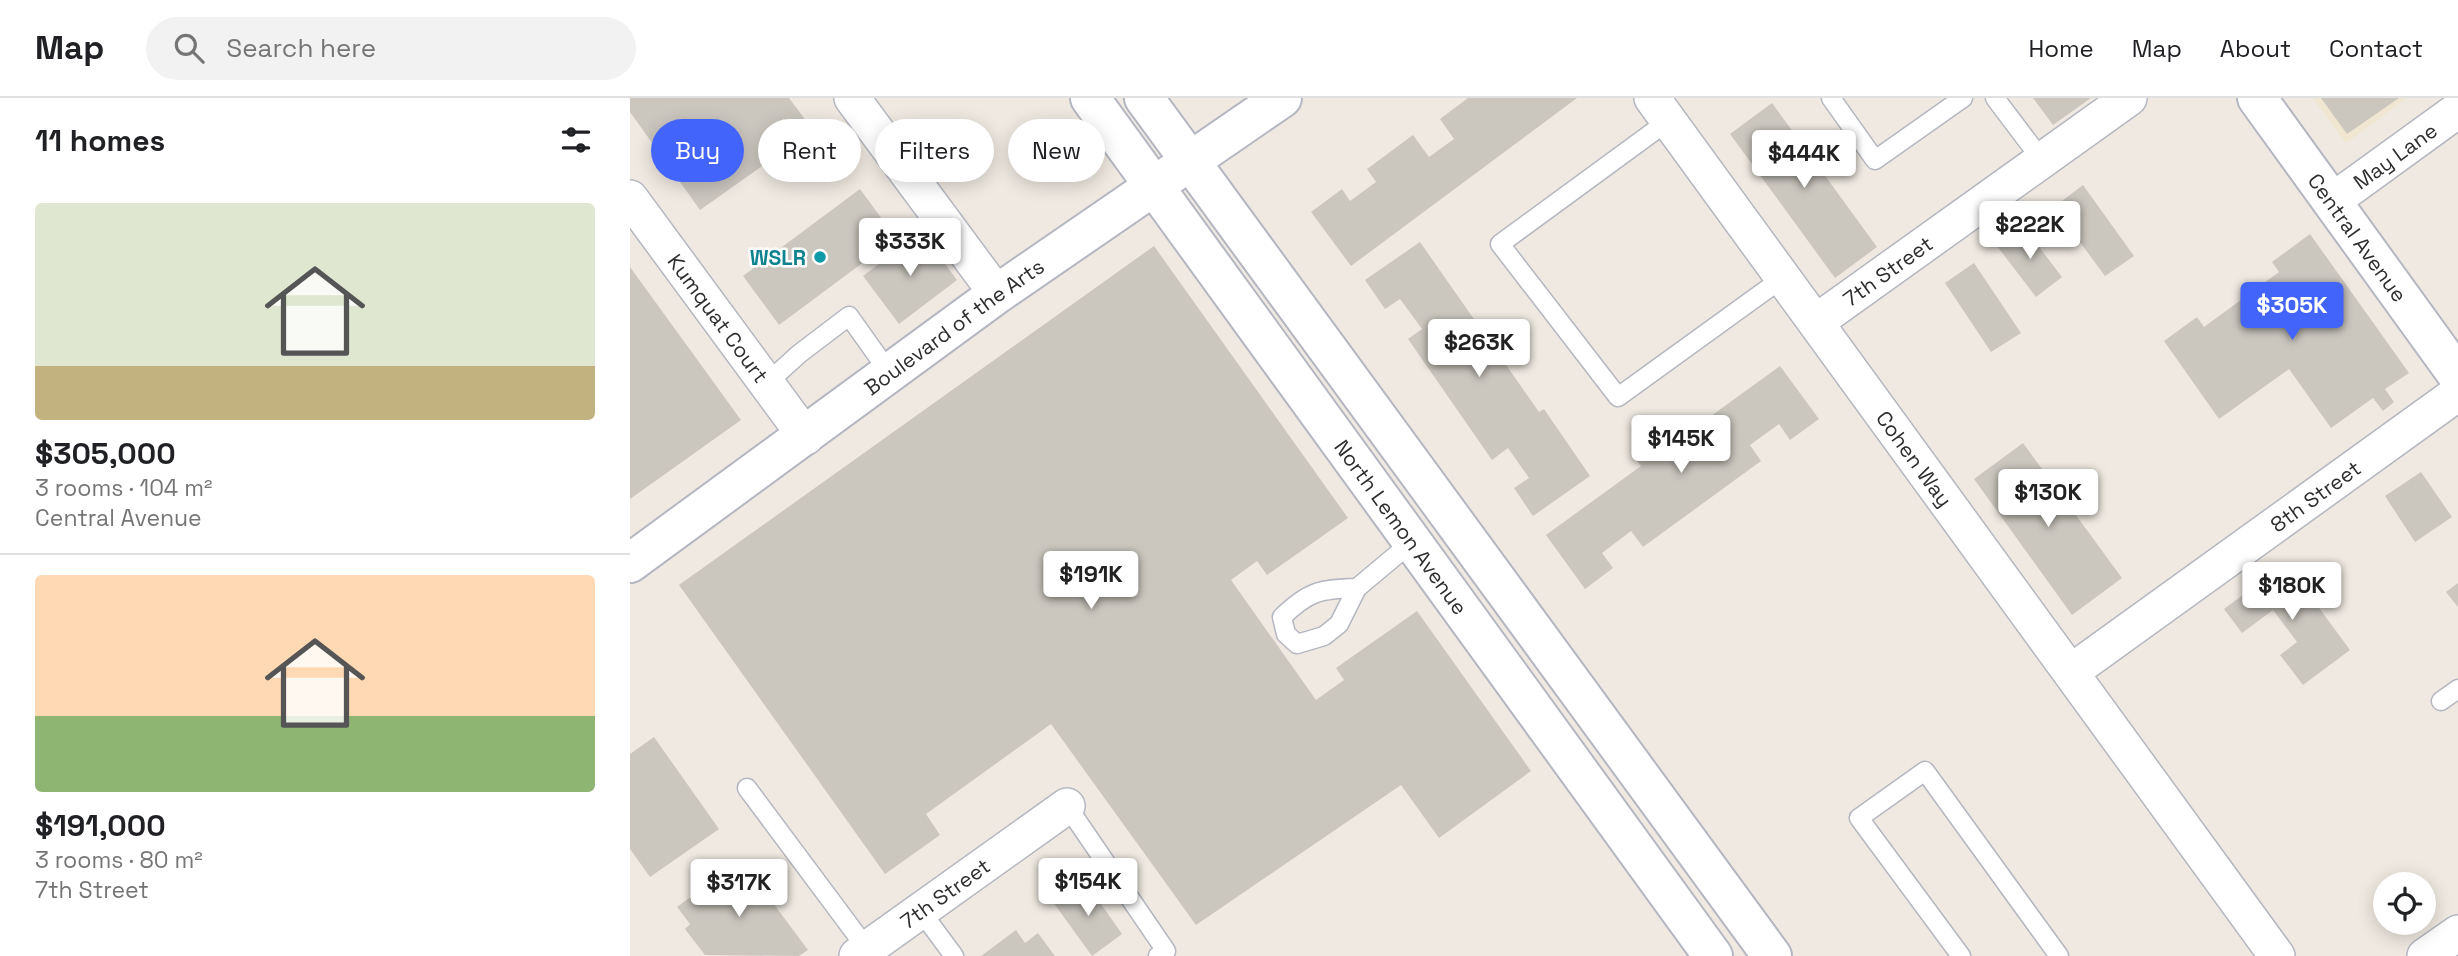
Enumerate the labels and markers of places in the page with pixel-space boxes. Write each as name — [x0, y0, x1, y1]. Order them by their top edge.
pin: $444K — [1755, 130, 1853, 190]
pin: $222K — [1981, 202, 2079, 261]
pin: $333K — [861, 218, 959, 278]
place label: WSLR — [750, 244, 806, 271]
marker: WSLR — [812, 249, 828, 265]
pin: $305K — [2243, 282, 2341, 342]
pin: $263K — [1430, 320, 1528, 379]
pin: $145K — [1632, 416, 1730, 475]
pin: $130K — [1999, 470, 2097, 529]
pin: $191K — [1042, 552, 1140, 611]
pin: $180K — [2243, 562, 2341, 622]
pin: $154K — [1039, 858, 1137, 918]
pin: $317K — [690, 860, 788, 919]

